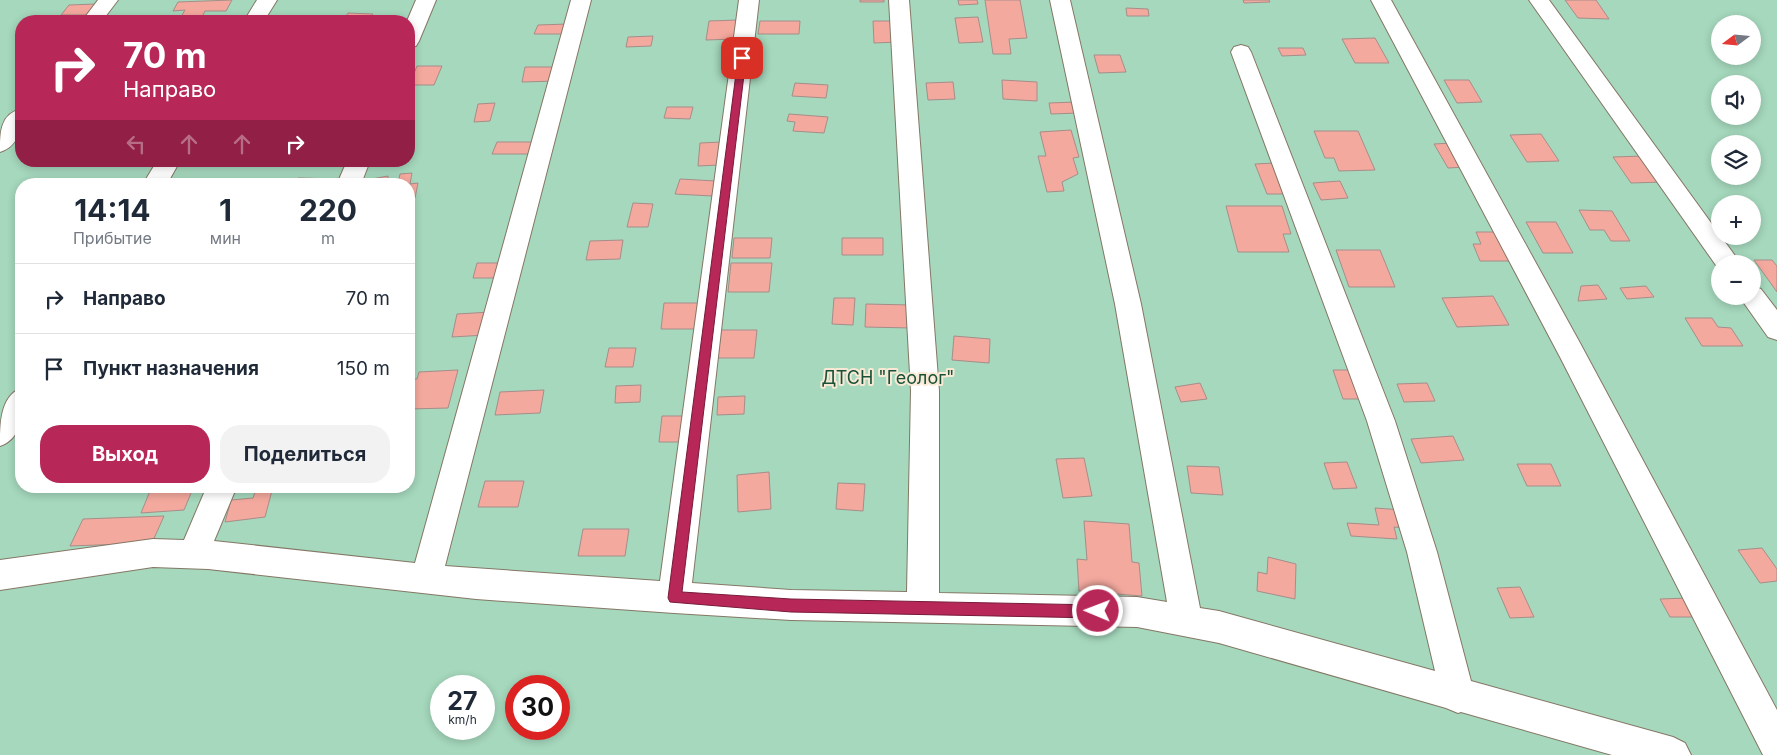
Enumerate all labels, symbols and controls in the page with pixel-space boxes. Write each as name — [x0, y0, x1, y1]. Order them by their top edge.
north arrow — [1711, 15, 1761, 65]
map controls — [1711, 15, 1761, 305]
text: 70 m — [123, 34, 207, 76]
icon: right — [40, 35, 105, 100]
pin — [721, 37, 763, 79]
icon: arrive — [728, 44, 756, 72]
button: sound — [1711, 75, 1761, 125]
text: Направо — [123, 76, 216, 102]
icon: left — [122, 130, 150, 158]
icon: ahead — [175, 130, 203, 158]
icon: ahead — [228, 130, 256, 158]
icon: right — [281, 130, 309, 158]
button: layers — [1711, 135, 1761, 185]
text: 14:14 — [74, 192, 151, 228]
text: 1 — [219, 192, 232, 228]
text: 220 — [299, 192, 357, 228]
button: + — [1711, 195, 1761, 245]
text: Прибытие — [73, 228, 152, 248]
text: мин — [210, 228, 241, 248]
text: m — [321, 228, 335, 248]
button: − — [1711, 255, 1761, 305]
icon: right — [40, 285, 68, 313]
text: Направо — [83, 287, 166, 310]
text: 70 m — [346, 287, 390, 310]
icon: arrive — [40, 355, 68, 383]
text: Пункт назначения — [83, 357, 259, 380]
text: 150 m — [337, 357, 390, 380]
park label: ДТСН "Геолог" — [822, 367, 954, 388]
button: Выход — [40, 425, 210, 483]
button: Поделиться — [220, 425, 390, 483]
position arrow — [1071, 584, 1123, 636]
speed limit sign: 30 — [505, 675, 570, 740]
text: 27 — [447, 686, 478, 716]
text: km/h — [448, 712, 477, 727]

